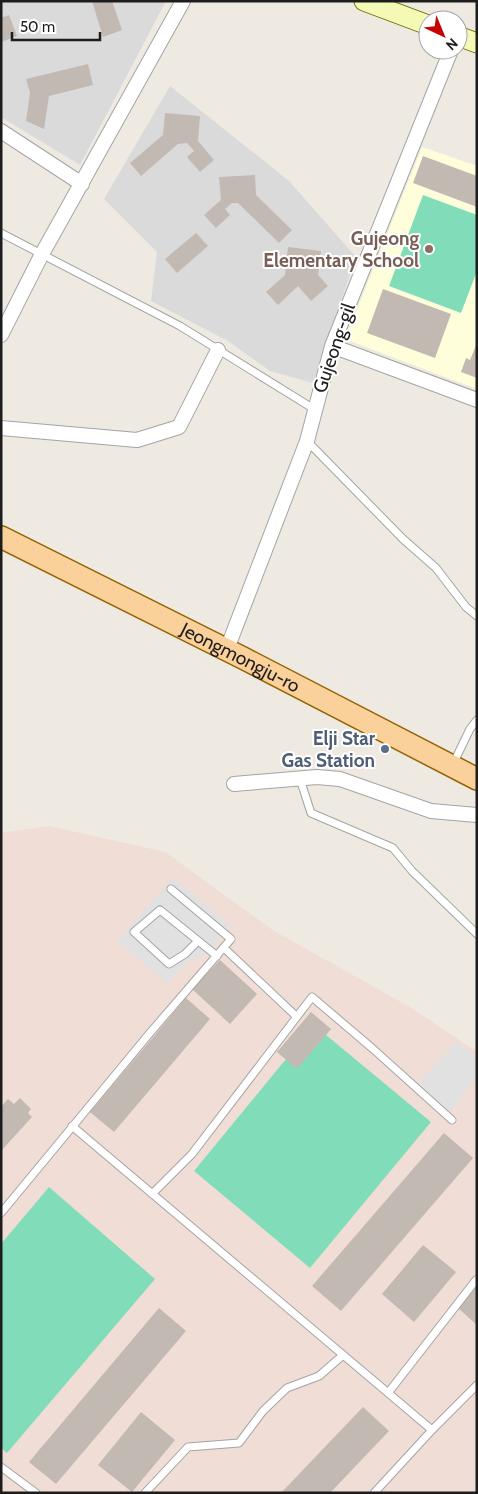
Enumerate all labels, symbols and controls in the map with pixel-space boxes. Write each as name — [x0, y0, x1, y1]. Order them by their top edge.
scale bar — [12, 10, 100, 42]
north arrow — [418, 10, 468, 60]
text: 50 m — [20, 18, 55, 36]
text: N — [442, 34, 462, 54]
place label: Gujeong Elementary School — [263, 227, 419, 272]
marker: Gujeong Elementary School — [423, 243, 435, 255]
street label: Gujeong-gil — [308, 300, 360, 396]
street label: Jeongmongju-ro — [176, 617, 304, 697]
place label: Elji Star Gas Station — [282, 727, 376, 772]
marker: Elji Star Gas Station — [379, 743, 391, 755]

